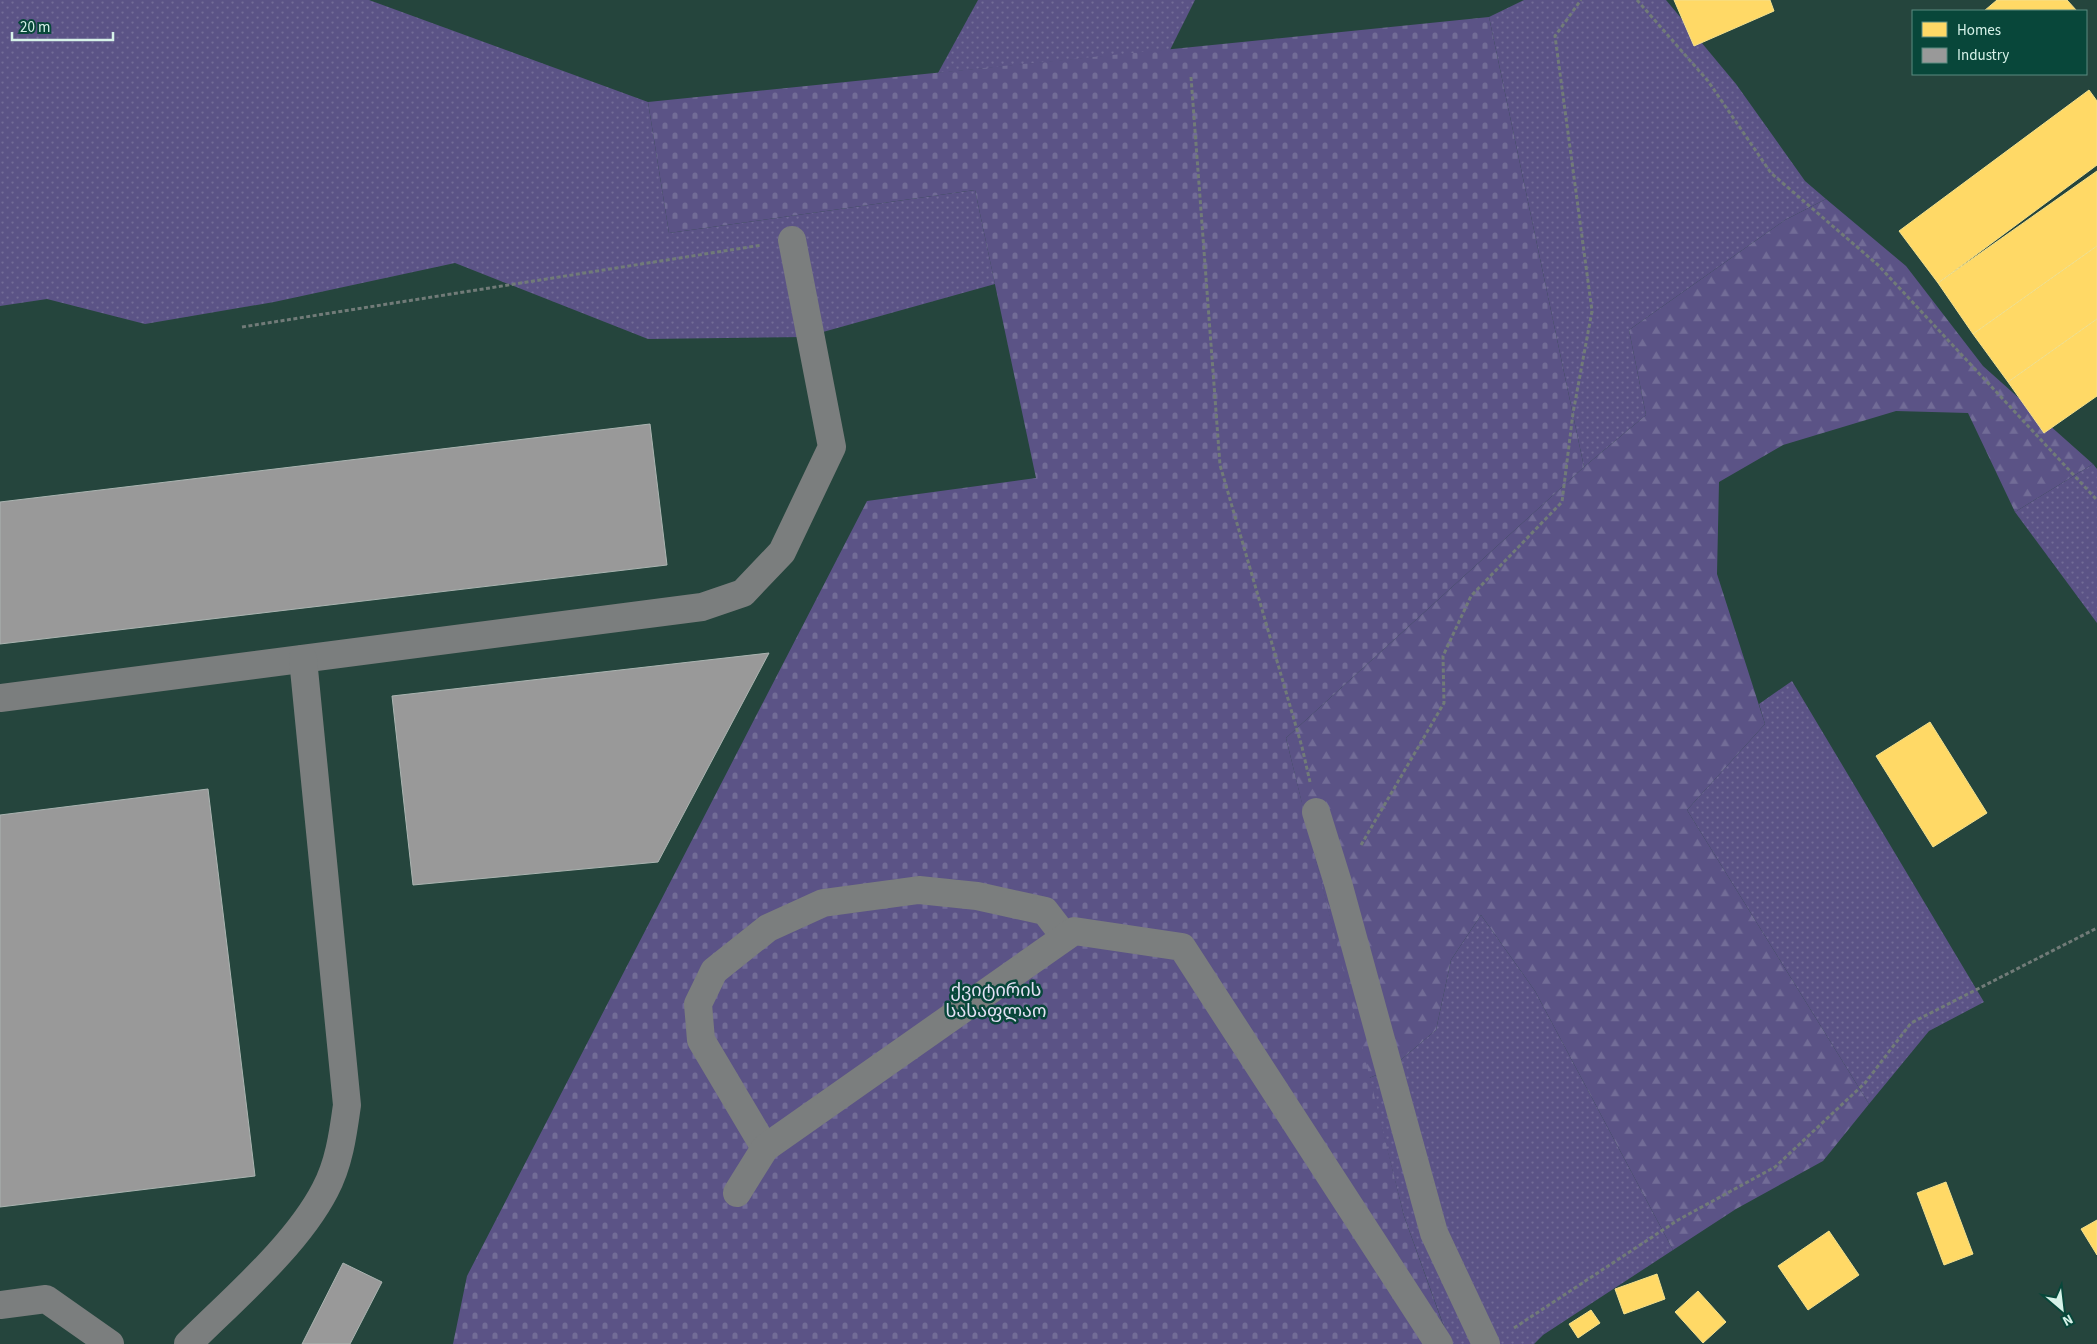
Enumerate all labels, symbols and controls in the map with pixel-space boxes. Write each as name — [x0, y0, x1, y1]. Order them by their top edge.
scale bar — [12, 10, 114, 42]
legend — [1912, 10, 2087, 75]
text: 20 m — [20, 17, 50, 38]
text: Homes — [1957, 20, 2001, 41]
text: Industry — [1957, 45, 2009, 66]
park label: ქვიტირის სასაფლაო — [946, 978, 1046, 1024]
north arrow — [2037, 1284, 2087, 1334]
text: N — [2059, 1309, 2076, 1331]

